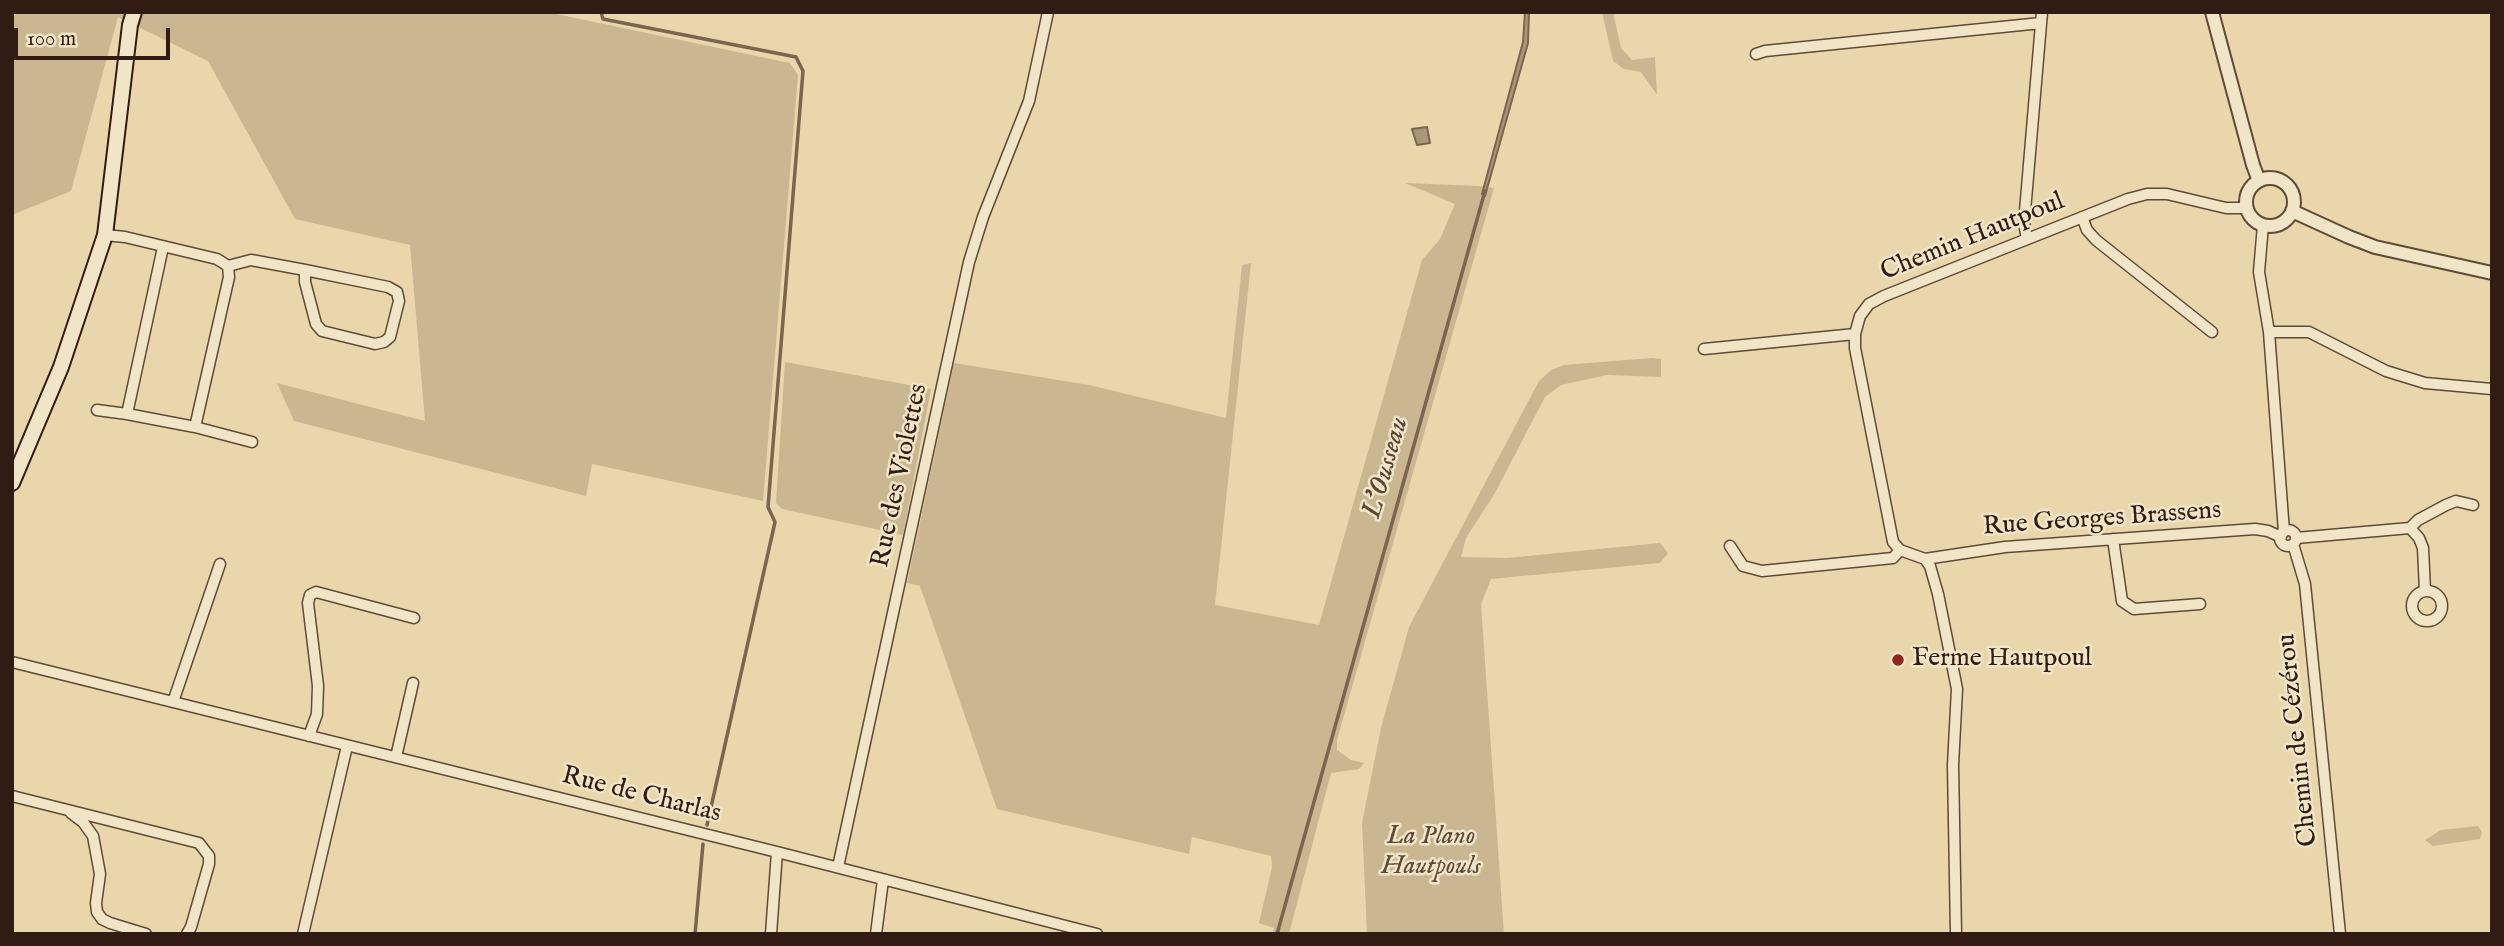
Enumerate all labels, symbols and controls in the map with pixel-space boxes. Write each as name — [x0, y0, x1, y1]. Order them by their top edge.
scale bar — [18, 14, 173, 58]
text: 100 m — [27, 26, 76, 53]
street label: Chemin Hautpoul — [1877, 187, 2069, 289]
street label: Rue des Violettes — [866, 381, 936, 571]
water label: L'Ousseau — [1357, 413, 1417, 523]
street label: Rue Georges Brassens — [1982, 496, 2222, 544]
street label: Chemin de Cézérou — [2272, 632, 2326, 848]
place label: Ferme Hautpoul — [1912, 644, 2092, 676]
marker: Ferme Hautpoul — [1890, 652, 1906, 668]
street label: Rue de Charlas — [558, 761, 724, 831]
park label: La Plano Hautpouls — [1381, 822, 1481, 884]

